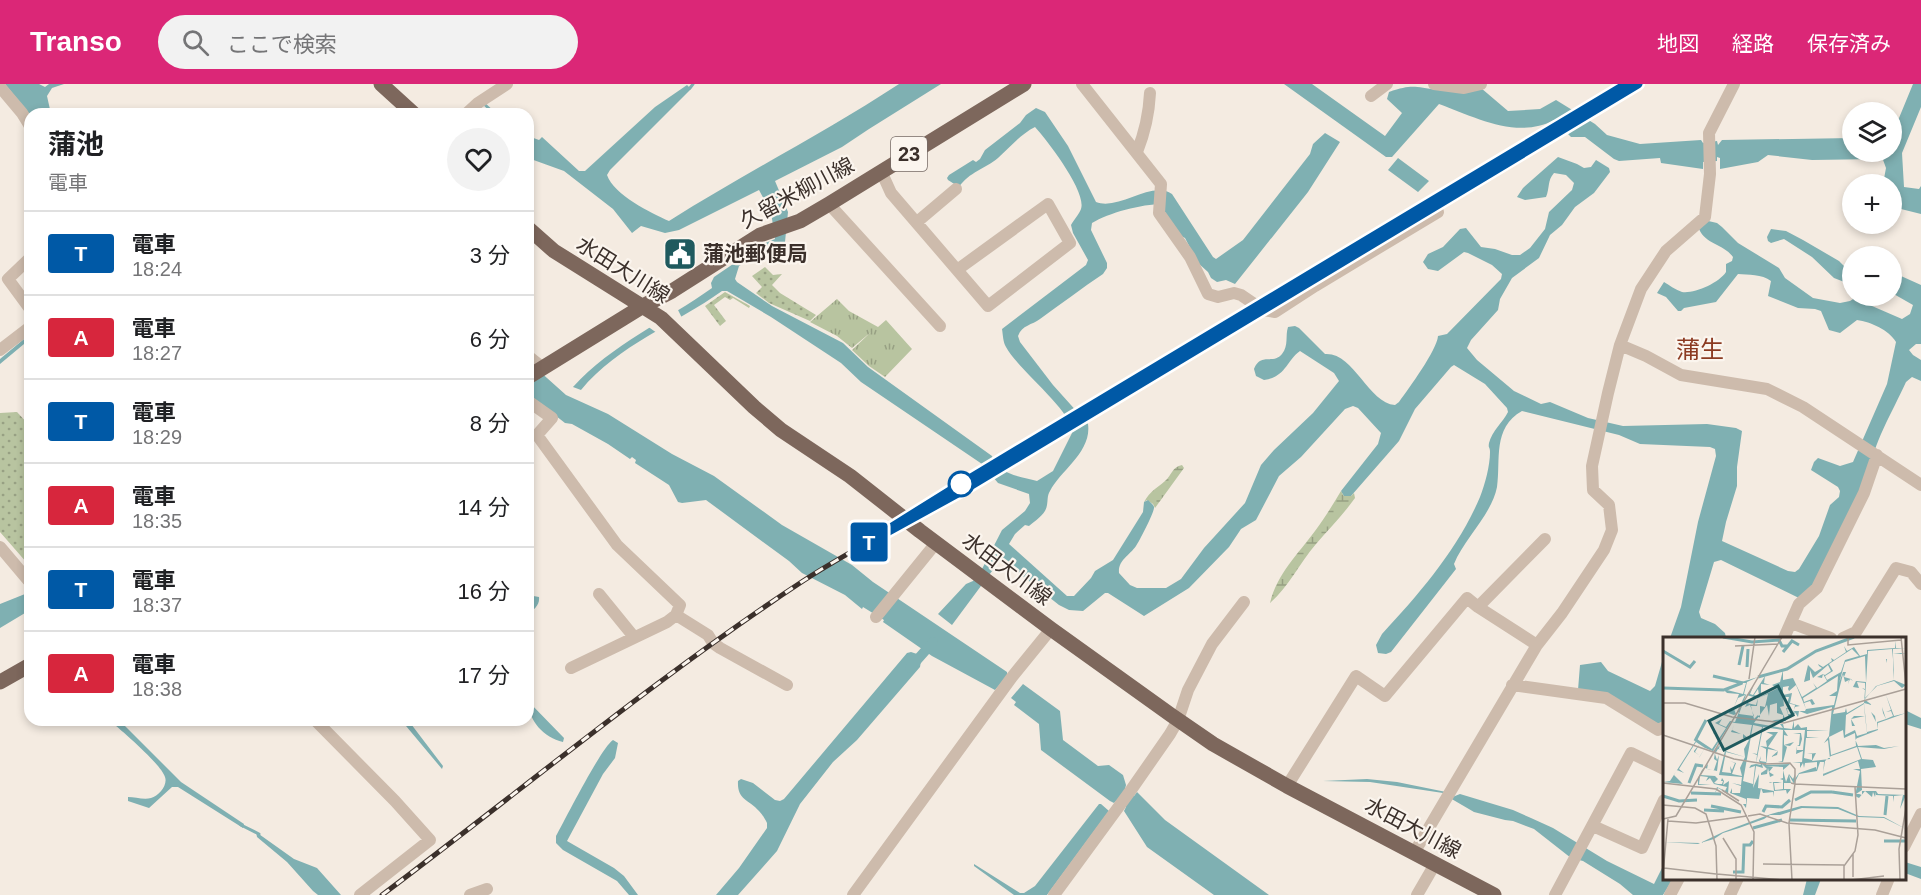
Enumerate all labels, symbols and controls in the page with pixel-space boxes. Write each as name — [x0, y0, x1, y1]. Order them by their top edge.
search box — [158, 15, 578, 69]
text: Transo — [30, 26, 122, 57]
icon: search — [179, 26, 212, 59]
text: ここで検索 — [227, 32, 337, 57]
text: 地図 — [1657, 32, 1699, 55]
text: 経路 — [1732, 32, 1774, 55]
text: 保存済み — [1807, 32, 1891, 55]
map controls — [1842, 102, 1902, 306]
button: layers — [1842, 102, 1902, 162]
button: heart — [447, 128, 510, 191]
text: 蒲池 — [48, 129, 104, 160]
road number: 23 — [891, 137, 927, 171]
street label: 久留米柳川線 — [736, 153, 858, 232]
text: 電車 — [48, 172, 88, 194]
button: + — [1842, 174, 1902, 234]
text: 電車 — [132, 232, 176, 257]
street label: 水田大川線 — [573, 232, 674, 307]
public building icon: 蒲池郵便局 — [662, 236, 698, 272]
text: T — [75, 242, 87, 265]
place label: 蒲池郵便局 — [703, 242, 808, 265]
text: 3 分 — [470, 243, 510, 268]
button: − — [1842, 246, 1902, 306]
text: 18:24 — [132, 258, 182, 280]
text: 電車 — [132, 316, 176, 341]
text: A — [73, 326, 89, 349]
text: 6 分 — [470, 327, 510, 352]
district label: 蒲生 — [1676, 336, 1724, 363]
text: 18:27 — [132, 342, 182, 364]
text: 電車 — [132, 400, 176, 425]
text: T — [75, 410, 87, 433]
text: 8 分 — [470, 411, 510, 436]
text: 18:29 — [132, 426, 182, 448]
unlabelled marker — [948, 471, 974, 497]
text: 電車 — [132, 484, 176, 509]
text: A — [73, 494, 89, 517]
text: 14 分 — [457, 495, 510, 520]
text: 18:35 — [132, 510, 182, 532]
line badge: T — [850, 522, 888, 562]
street label: 水田大川線 — [958, 528, 1056, 609]
text: T — [863, 531, 875, 554]
text: 電車 — [132, 568, 176, 593]
text: T — [75, 578, 87, 601]
text: 16 分 — [457, 579, 510, 604]
text: 18:37 — [132, 594, 182, 616]
inset map — [1663, 637, 1906, 880]
text: 電車 — [132, 652, 176, 677]
text: A — [73, 662, 89, 685]
text: 17 分 — [457, 663, 510, 688]
text: 18:38 — [132, 678, 182, 700]
street label: 水田大川線 — [1361, 793, 1465, 862]

